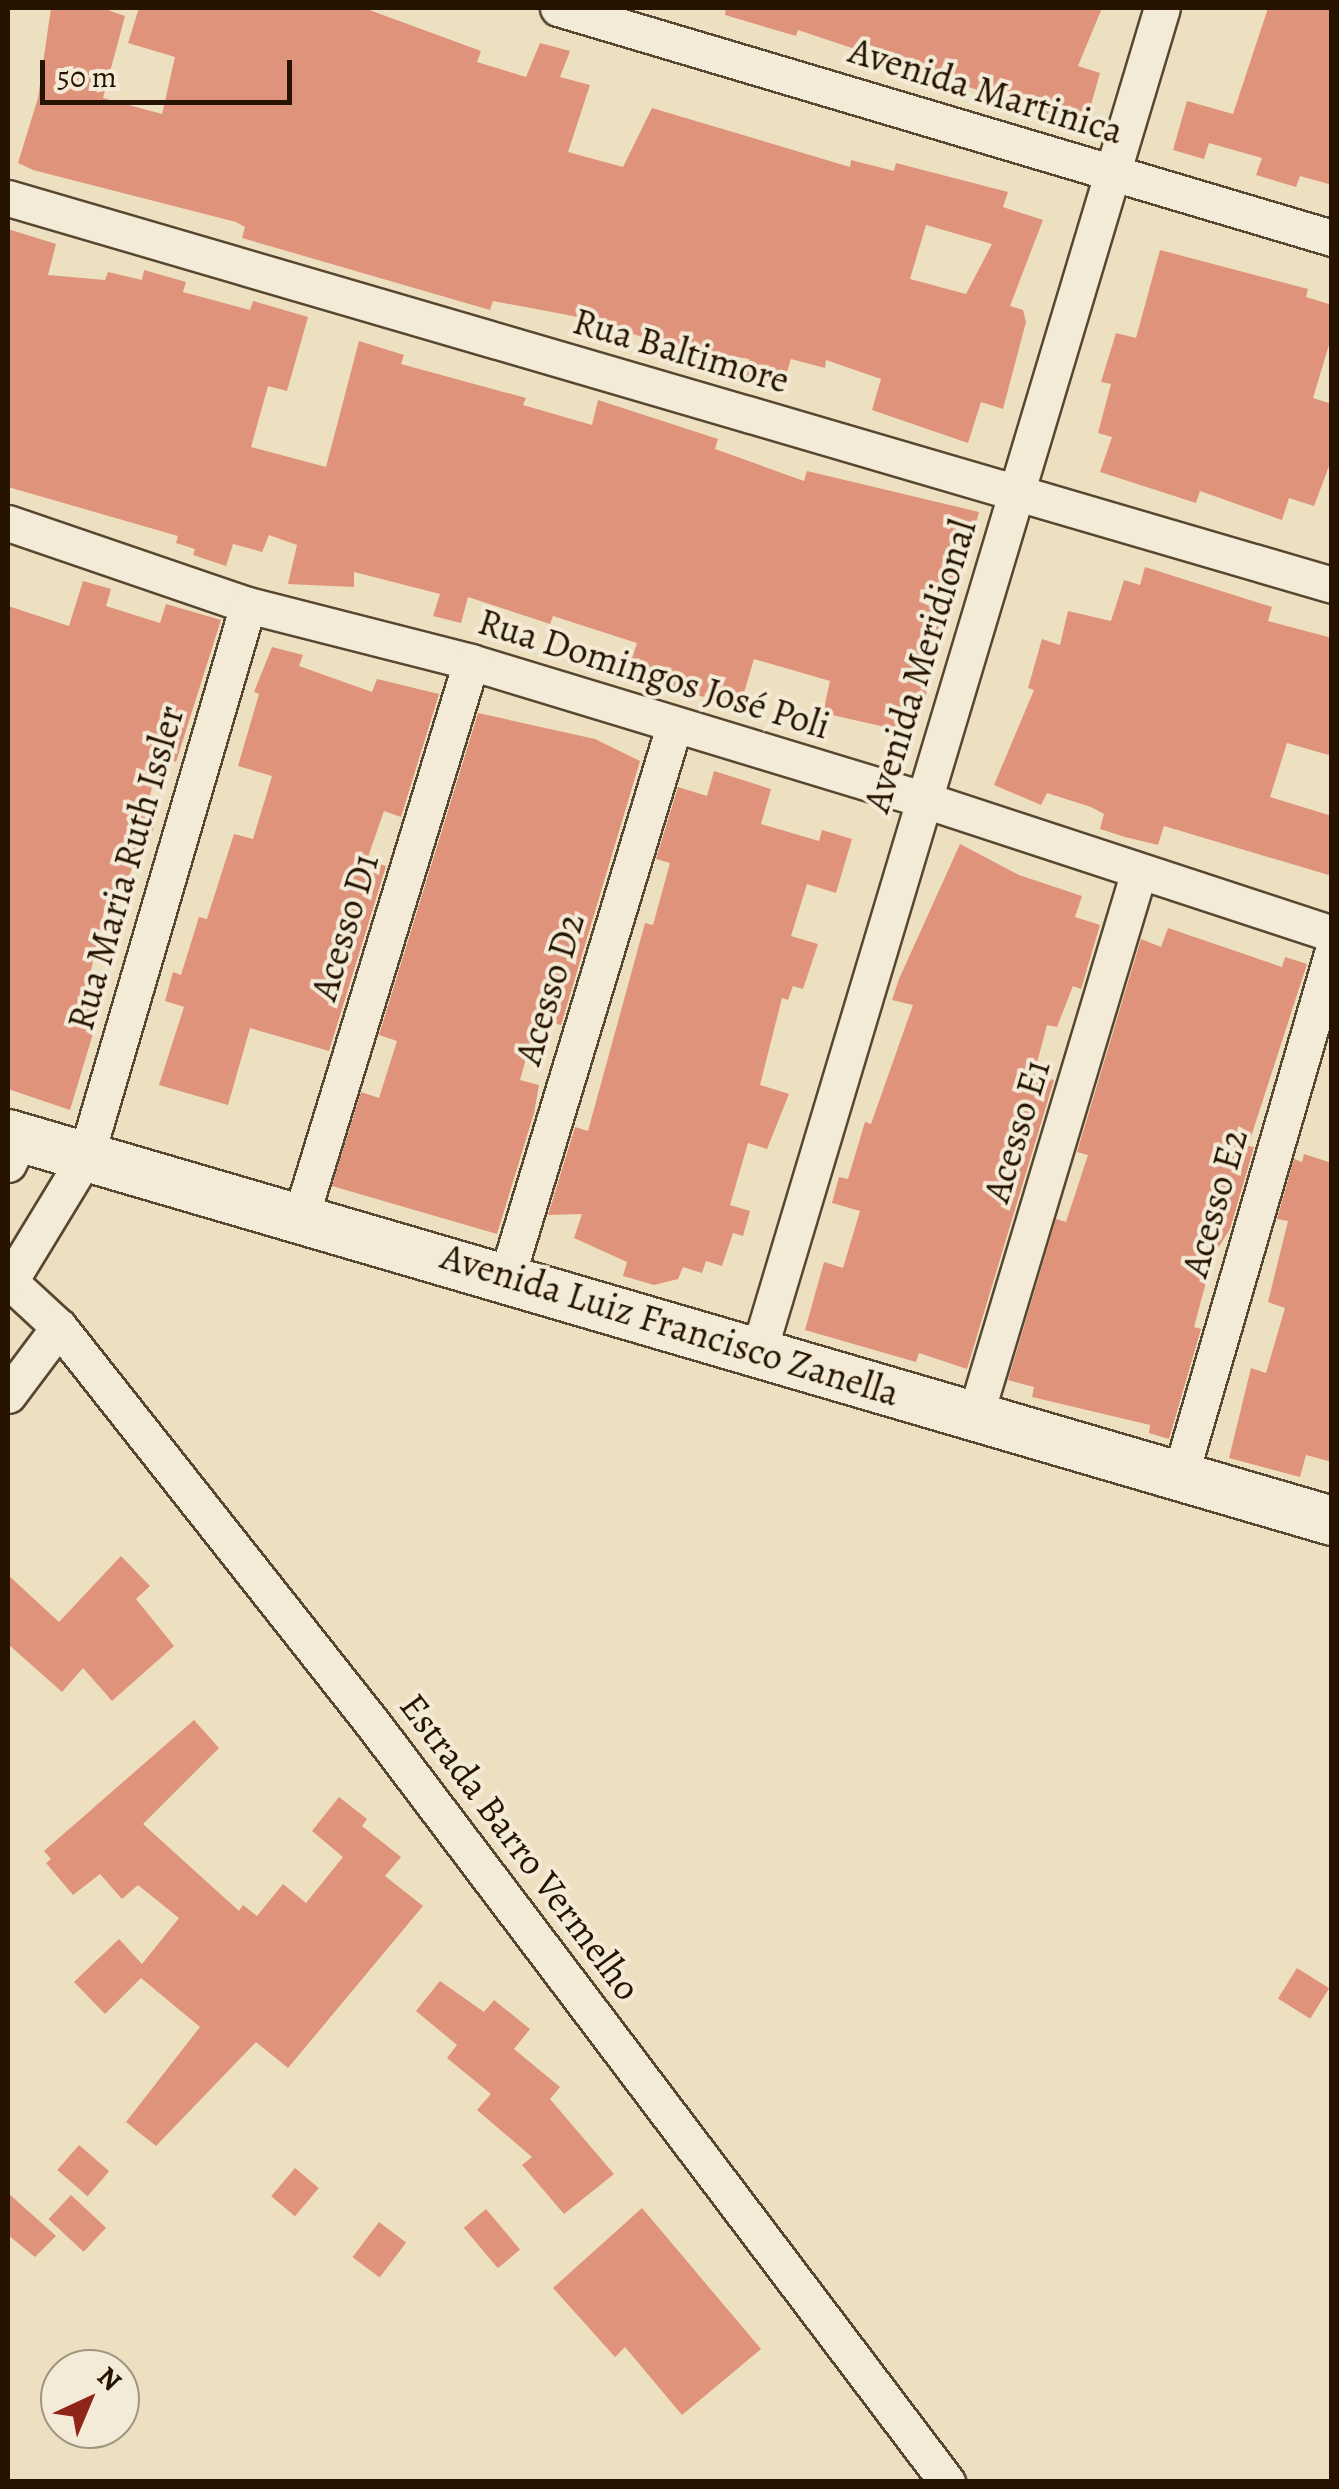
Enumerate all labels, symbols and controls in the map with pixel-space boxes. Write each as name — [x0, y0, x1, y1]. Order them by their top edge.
street label: Avenida Martinica — [843, 28, 1129, 154]
scale bar — [45, 40, 298, 102]
text: 50 m — [57, 57, 117, 97]
street label: Rua Baltimore — [568, 298, 794, 404]
street label: Avenida Meridional — [854, 514, 986, 818]
street label: Rua Domingos José Poli — [473, 599, 835, 749]
street label: Rua Maria Ruth Issler — [58, 701, 194, 1035]
street label: Acesso D1 — [301, 848, 389, 1006]
street label: Acesso D2 — [505, 908, 595, 1070]
street label: Acesso E1 — [974, 1054, 1060, 1208]
street label: Acesso E2 — [1172, 1124, 1258, 1282]
street label: Avenida Luiz Francisco Zanella — [436, 1234, 904, 1416]
street label: Estrada Barro Vermelho — [390, 1685, 650, 2009]
north arrow — [40, 2349, 140, 2449]
text: N — [89, 2358, 130, 2400]

